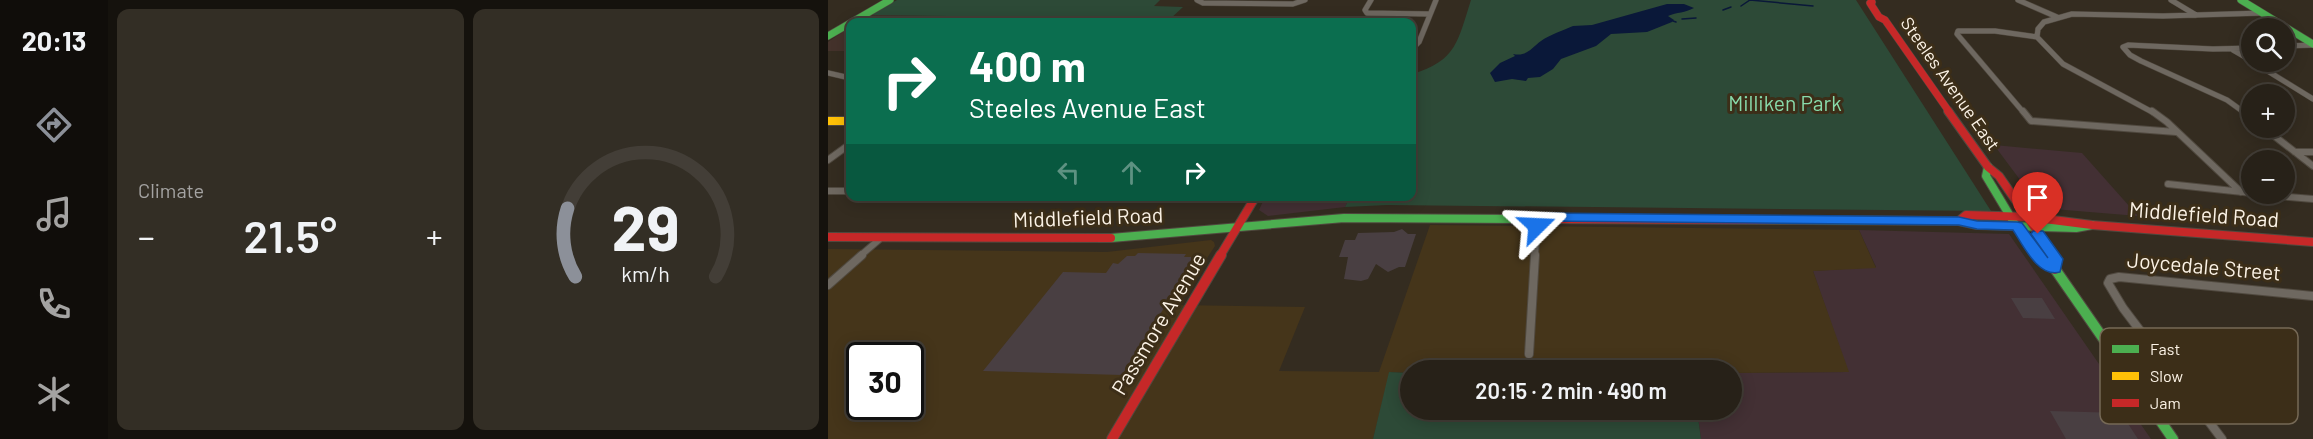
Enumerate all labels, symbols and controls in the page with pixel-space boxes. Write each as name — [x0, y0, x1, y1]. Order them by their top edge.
street label: Steeles Avenue East — [1897, 12, 2005, 154]
map controls — [2241, 18, 2295, 204]
button: search — [2241, 18, 2295, 72]
text: 20:13 — [22, 24, 86, 56]
text: 400 m — [969, 40, 1086, 90]
icon: right — [870, 42, 948, 120]
button: + — [2241, 84, 2295, 138]
park label: Milliken Park — [1728, 90, 1842, 115]
text: Steeles Avenue East — [969, 91, 1206, 123]
icon: directions — [33, 104, 75, 146]
button: − — [2241, 150, 2295, 204]
icon: left — [1052, 156, 1085, 189]
icon: ahead — [1115, 156, 1148, 189]
icon: right — [1178, 156, 1211, 189]
pin — [2012, 172, 2063, 234]
text: Climate — [138, 178, 204, 202]
icon: arrive — [2021, 181, 2054, 214]
text: 29 — [612, 189, 680, 263]
icon: music — [33, 193, 75, 235]
position arrow — [1505, 194, 1569, 258]
street label: Middlefield Road — [2128, 196, 2280, 231]
street label: Middlefield Road — [1012, 201, 1163, 232]
text: 21.5° — [244, 208, 337, 262]
text: − — [138, 216, 155, 256]
text: + — [426, 216, 442, 256]
street label: Joycedale Street — [2126, 246, 2282, 285]
street label: Passmore Avenue — [1105, 248, 1210, 399]
text: km/h — [621, 261, 670, 286]
icon: phone — [33, 283, 75, 325]
legend — [2100, 328, 2298, 424]
text: Fast — [2150, 339, 2180, 358]
speed limit sign: 30 — [846, 342, 924, 420]
text: Slow — [2150, 366, 2183, 385]
icon: climate — [33, 373, 75, 415]
text: 20:15 · 2 min · 490 m — [1475, 377, 1667, 403]
text: Jam — [2150, 393, 2181, 412]

